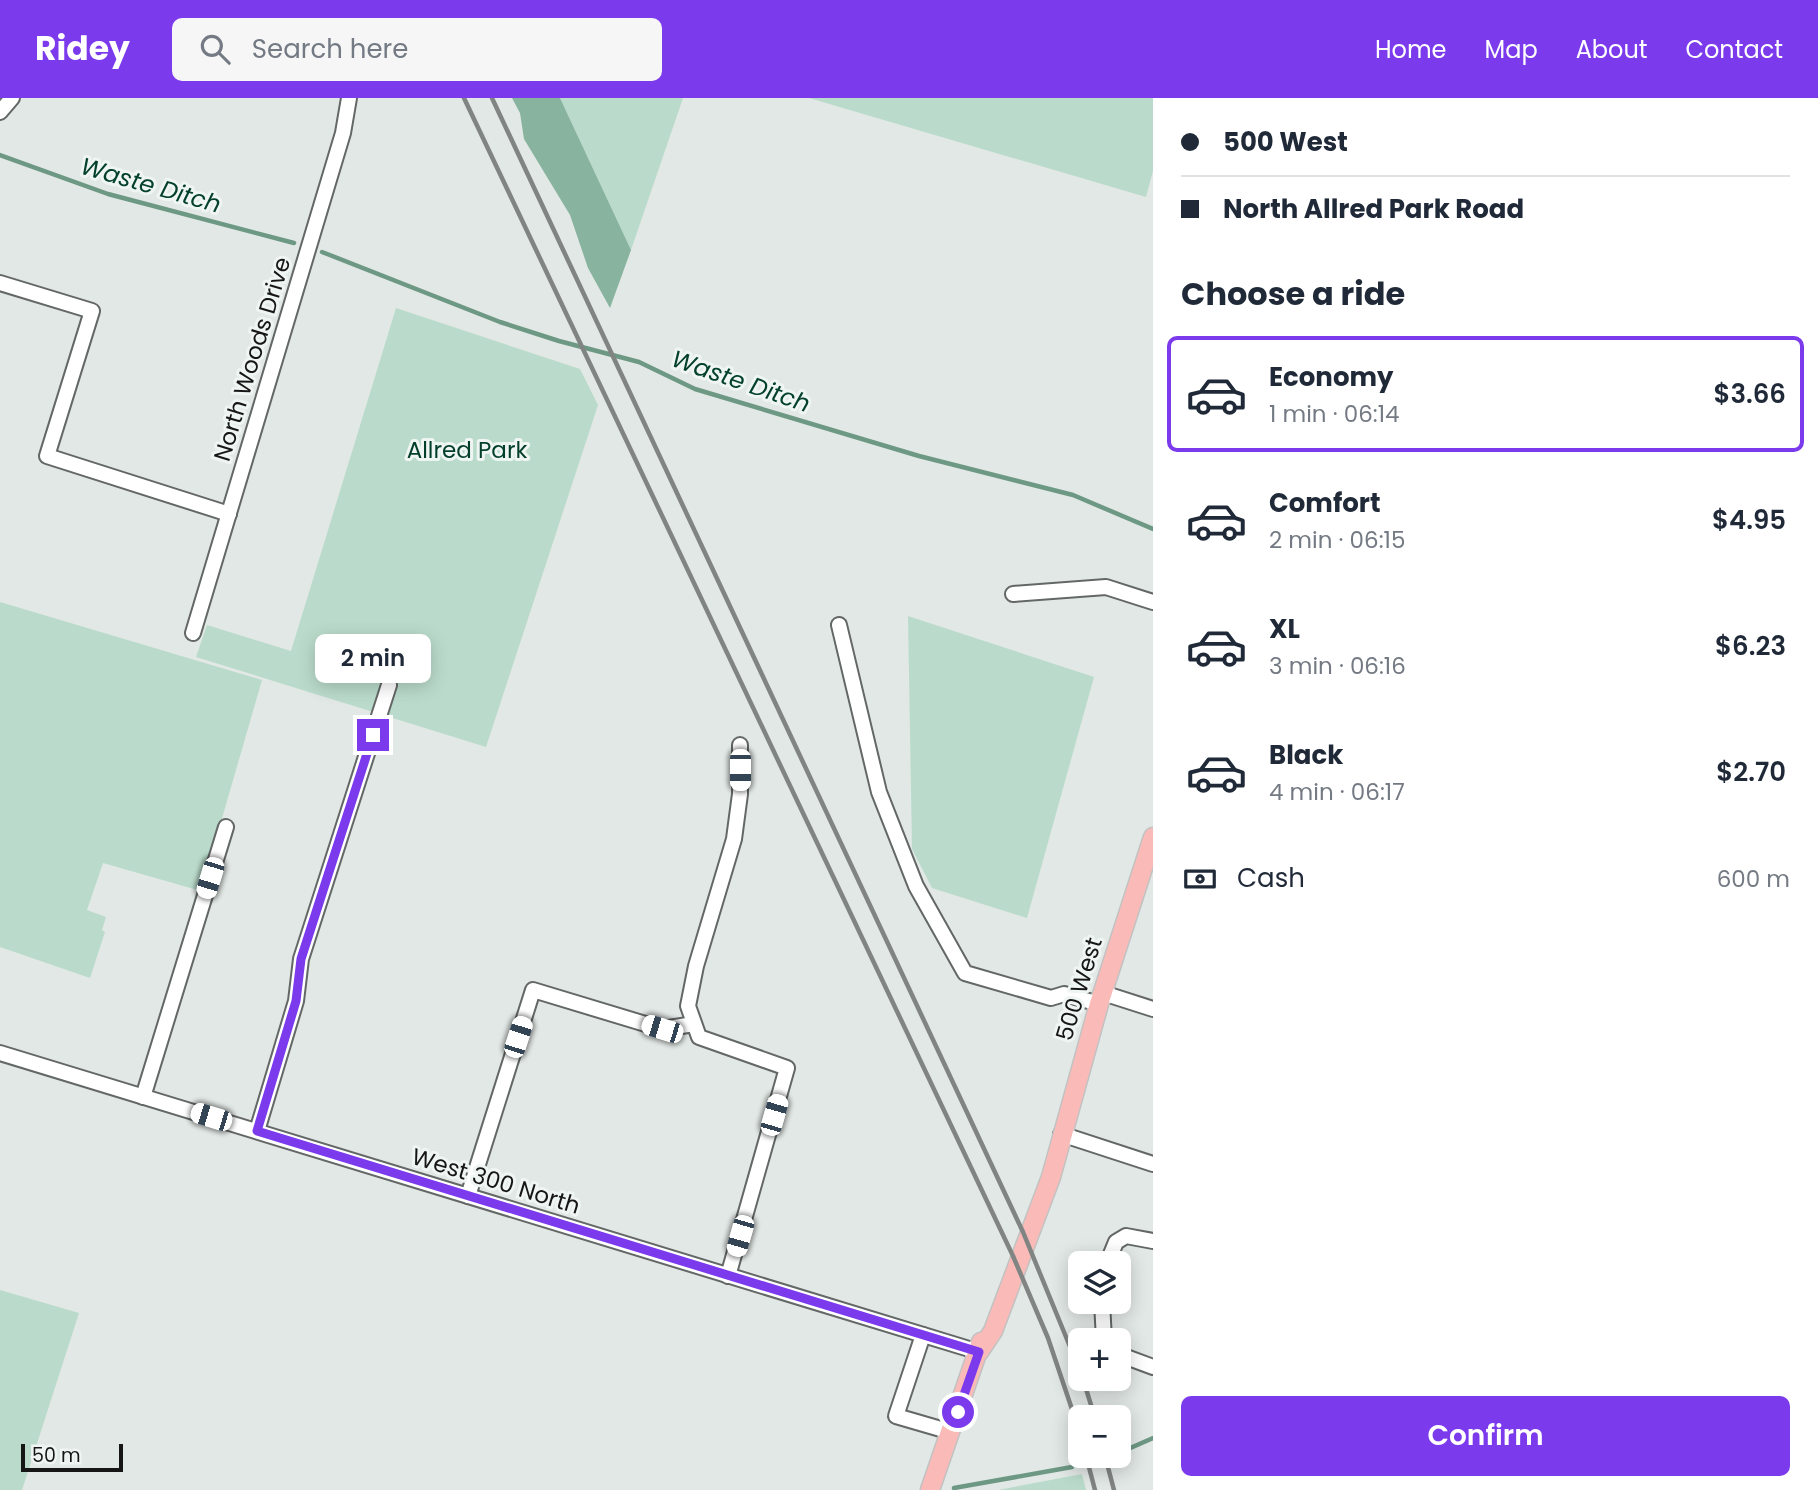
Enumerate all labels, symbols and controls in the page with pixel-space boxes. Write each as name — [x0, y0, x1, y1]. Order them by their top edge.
search box — [172, 18, 662, 81]
text: Ridey — [35, 25, 130, 72]
icon: search — [196, 30, 234, 68]
text: Search here — [252, 31, 408, 67]
text: Home — [1375, 33, 1447, 66]
text: Map — [1485, 33, 1538, 66]
text: About — [1576, 33, 1647, 66]
text: Contact — [1685, 33, 1783, 66]
text: 500 West — [1223, 124, 1348, 160]
water label: Waste Ditch — [77, 149, 225, 221]
text: North Allred Park Road — [1223, 191, 1524, 227]
street label: North Woods Drive — [206, 253, 298, 465]
text: Choose a ride — [1181, 271, 1405, 316]
water label: Waste Ditch — [667, 342, 815, 420]
text: Economy — [1269, 359, 1393, 395]
icon: car — [1185, 363, 1248, 426]
text: $3.66 — [1713, 376, 1786, 412]
text: 1 min · 06:14 — [1269, 398, 1400, 430]
park label: Allred Park — [407, 434, 527, 466]
text: Comfort — [1269, 485, 1381, 521]
icon: car — [1185, 489, 1248, 552]
text: $4.95 — [1712, 502, 1786, 538]
text: 2 min · 06:15 — [1269, 524, 1405, 556]
text: XL — [1269, 611, 1300, 647]
icon: car — [1185, 615, 1248, 678]
text: $6.23 — [1715, 628, 1786, 664]
callout: 2 min — [315, 634, 431, 682]
text: 2 min — [341, 642, 405, 674]
text: 3 min · 06:16 — [1269, 650, 1406, 682]
route end — [357, 719, 389, 751]
text: Black — [1269, 737, 1343, 773]
icon: car — [1185, 741, 1248, 804]
car — [730, 749, 751, 791]
text: $2.70 — [1716, 754, 1786, 790]
text: 4 min · 06:17 — [1269, 776, 1405, 808]
car — [194, 855, 227, 901]
icon: cash — [1181, 860, 1219, 898]
text: Cash — [1237, 860, 1305, 896]
text: 600 m — [1717, 863, 1790, 895]
street label: 500 West — [1048, 933, 1110, 1045]
car — [639, 1013, 686, 1045]
car — [502, 1014, 535, 1060]
car — [759, 1092, 790, 1138]
car — [188, 1101, 235, 1133]
street label: West 300 North — [408, 1140, 584, 1222]
car — [725, 1213, 756, 1259]
map controls — [1068, 1251, 1131, 1468]
button: layers — [1068, 1251, 1131, 1314]
button: + — [1068, 1328, 1131, 1391]
route start — [942, 1396, 974, 1428]
button: Confirm — [1181, 1396, 1790, 1476]
button: − — [1068, 1405, 1131, 1468]
scale bar — [21, 1441, 122, 1473]
text: 50 m — [32, 1442, 81, 1469]

